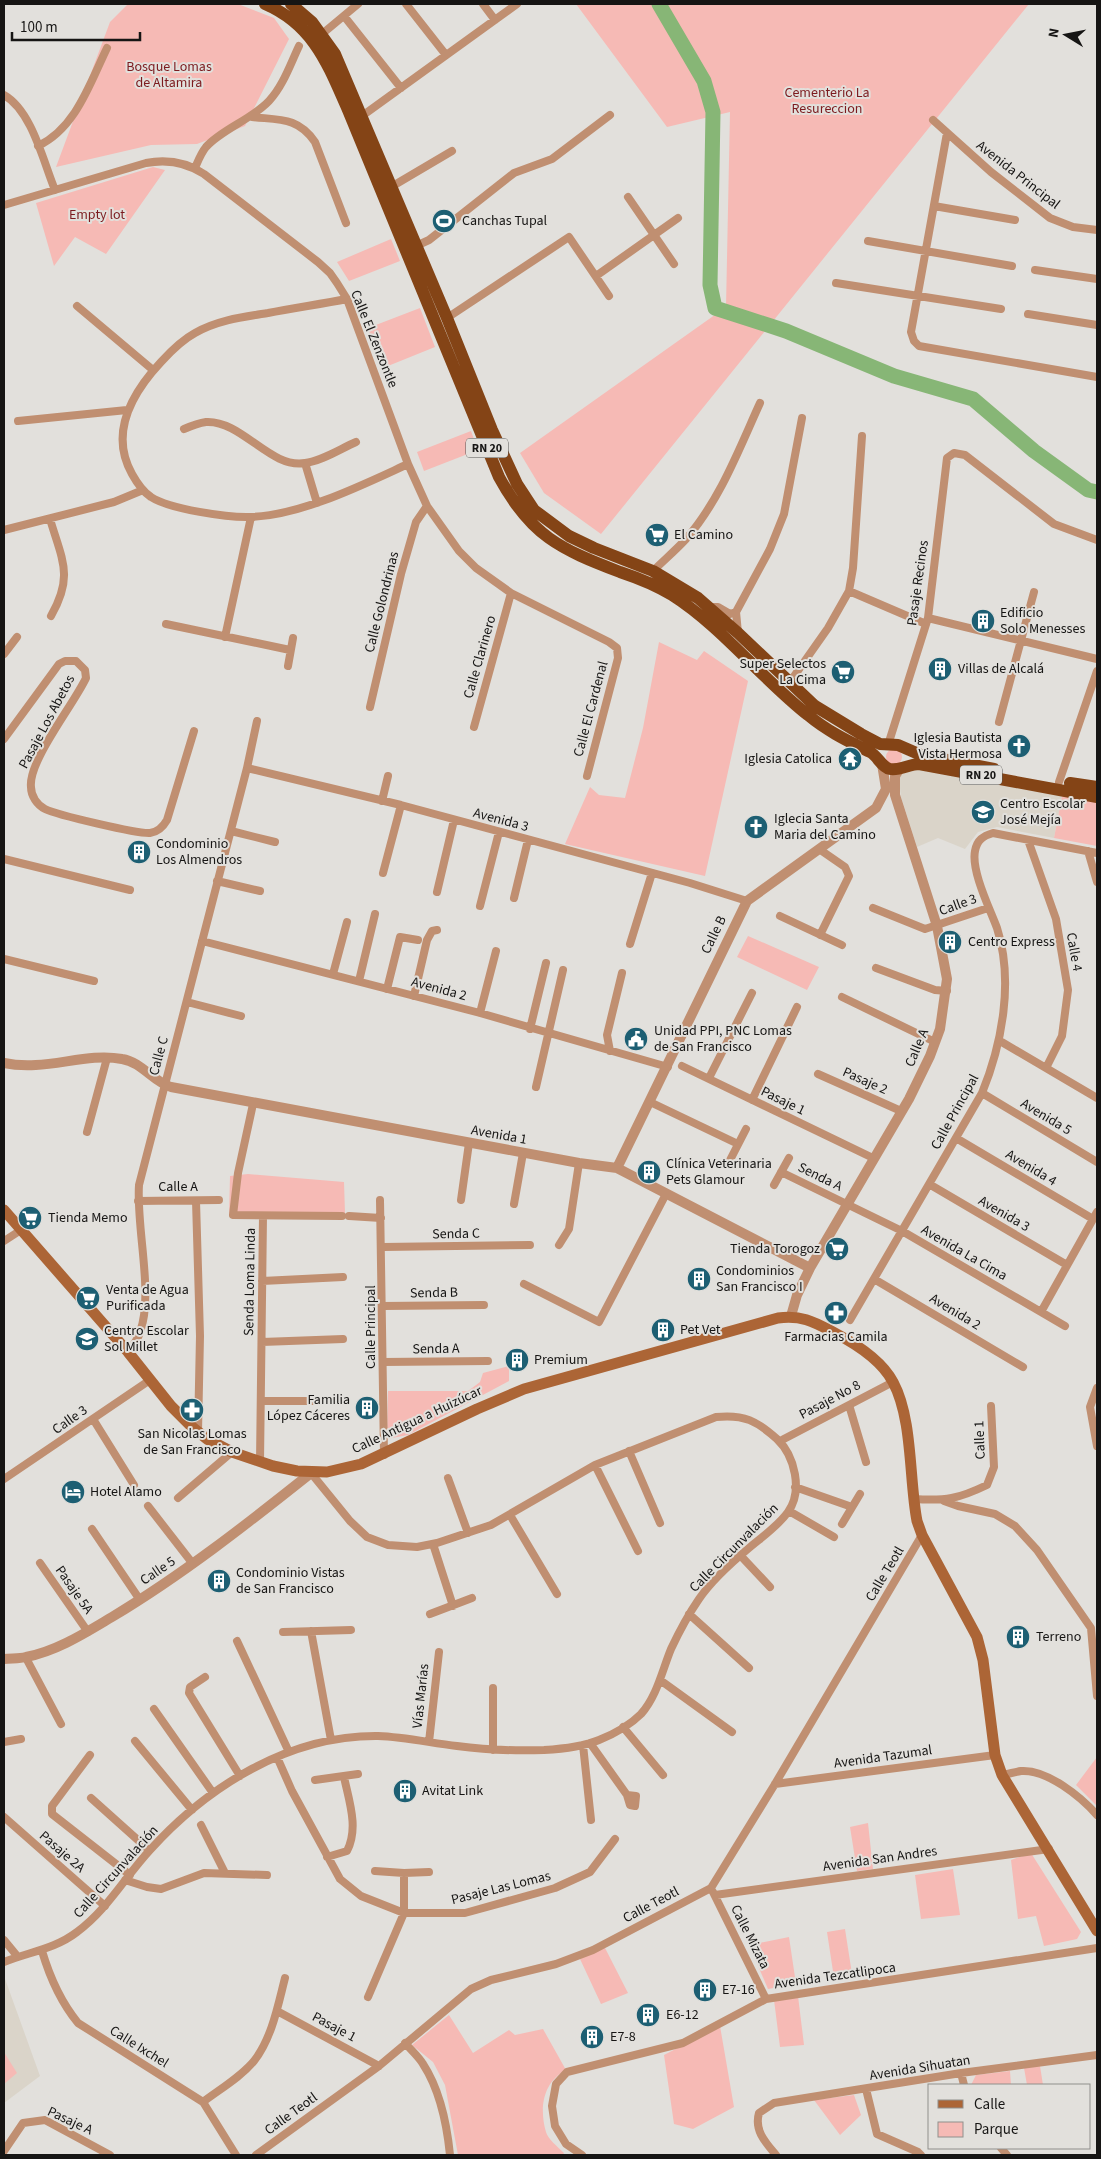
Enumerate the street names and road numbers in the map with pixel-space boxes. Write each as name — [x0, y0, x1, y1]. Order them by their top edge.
street label: Avenida Principal — [972, 136, 1065, 214]
street label: Calle El Zenzontle — [345, 287, 403, 391]
road number: RN 20 — [466, 438, 508, 458]
street label: Pasaje Recinos — [902, 539, 934, 627]
street label: Calle Golondrinas — [360, 549, 404, 655]
street label: Calle Clarinero — [459, 613, 501, 701]
street label: Calle El Cardenal — [569, 658, 614, 759]
street label: Pasaje Los Abetos — [14, 672, 80, 772]
road number: RN 20 — [960, 766, 1002, 784]
street label: Avenida 3 — [471, 803, 531, 837]
street label: Calle 3 — [936, 889, 980, 921]
street label: Calle B — [696, 913, 732, 957]
street label: Calle 4 — [1061, 931, 1087, 973]
street label: Avenida 2 — [409, 972, 469, 1006]
street label: Calle A — [900, 1026, 934, 1070]
street label: Calle C — [144, 1034, 174, 1078]
street label: Pasaje 2 — [839, 1062, 891, 1100]
street label: Calle Principal — [926, 1070, 984, 1154]
street label: Pasaje 1 — [757, 1082, 809, 1120]
street label: Avenida 5 — [1017, 1094, 1075, 1140]
street label: Avenida 1 — [469, 1120, 529, 1150]
street label: Avenida 4 — [1002, 1145, 1060, 1191]
street label: Senda A — [794, 1158, 846, 1197]
street label: Calle A — [158, 1177, 198, 1197]
street label: Avenida 3 — [974, 1191, 1034, 1237]
street label: Avenida La Cima — [917, 1220, 1011, 1286]
street label: Senda C — [432, 1224, 480, 1244]
street label: Senda Loma Linda — [239, 1228, 261, 1336]
street label: Senda B — [410, 1283, 458, 1303]
street label: Calle Principal — [361, 1285, 381, 1369]
street label: Avenida 2 — [926, 1289, 984, 1335]
street label: Senda A — [412, 1339, 460, 1359]
street label: Pasaje No 8 — [796, 1375, 864, 1425]
street label: Calle Antigua a Huizúcar — [349, 1381, 485, 1459]
street label: Calle 3 — [48, 1401, 92, 1439]
street label: Calle 1 — [969, 1420, 991, 1460]
street label: Calle Circunvalación — [685, 1499, 783, 1597]
street label: Calle Teotl — [861, 1542, 910, 1605]
street label: Calle 5 — [136, 1552, 180, 1590]
street label: Pasaje 5A — [50, 1562, 98, 1619]
street label: Vías Marías — [408, 1662, 434, 1729]
street label: Avenida Tazumal — [833, 1740, 934, 1774]
street label: Calle Circunvalación — [69, 1821, 163, 1923]
street label: Pasaje 2A — [35, 1826, 90, 1878]
street label: Avenida San Andres — [822, 1841, 939, 1877]
street label: Pasaje Las Lomas — [449, 1866, 553, 1910]
street label: Calle Teotl — [619, 1882, 683, 1928]
street label: Calle Mizata — [725, 1901, 775, 1973]
street label: Avenida Tezcatlipoca — [773, 1958, 897, 1994]
street label: Pasaje 1 — [308, 2007, 360, 2047]
street label: Calle Ixchel — [106, 2021, 173, 2073]
street label: Avenida Sihuatan — [868, 2050, 972, 2086]
street label: Calle Teotl — [260, 2088, 322, 2140]
street label: Pasaje A — [44, 2102, 96, 2140]

